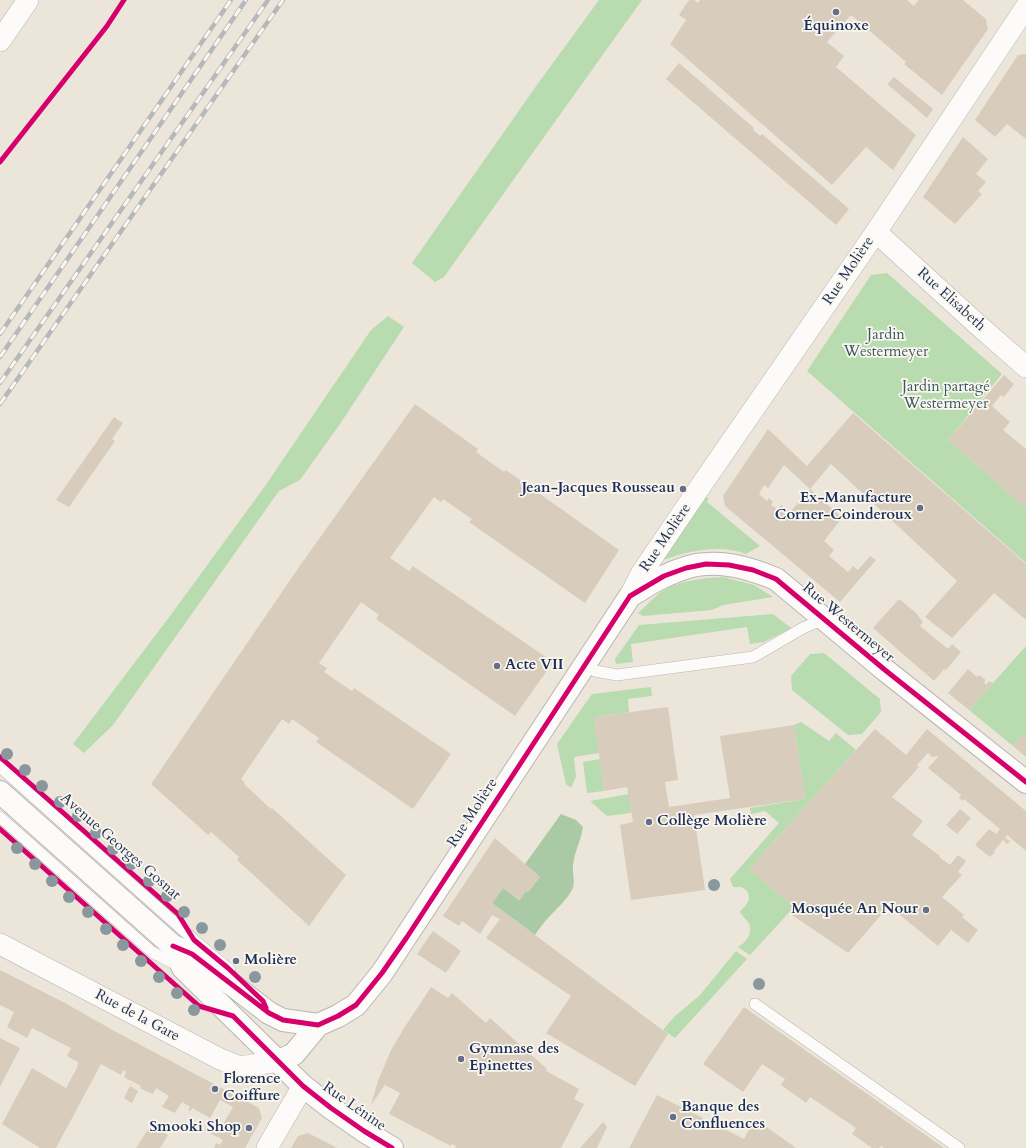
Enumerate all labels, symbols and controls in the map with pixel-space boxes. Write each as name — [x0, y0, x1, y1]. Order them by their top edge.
marker: Équinoxe — [831, 7, 841, 17]
place label: Équinoxe — [803, 18, 869, 36]
street label: Rue Molière — [819, 233, 879, 309]
street label: Rue Elisabeth — [913, 265, 989, 335]
park label: Jardin Westermeyer — [843, 327, 929, 362]
park label: Jardin partagé Westermeyer — [902, 379, 990, 414]
place label: Jean-Jacques Rousseau — [522, 480, 675, 498]
marker: Jean-Jacques Rousseau — [678, 484, 688, 494]
place label: Ex-Manufacture Corner-Coinderoux — [775, 490, 912, 525]
street label: Rue Molière — [636, 500, 696, 576]
marker: Ex-Manufacture Corner-Coinderoux — [915, 503, 925, 513]
street label: Rue Westermeyer — [798, 579, 898, 667]
place label: Acte VII — [505, 657, 564, 675]
marker: Acte VII — [492, 661, 502, 671]
street label: Rue Molière — [444, 775, 502, 851]
street label: Avenue Georges Gosnat — [56, 790, 184, 904]
place label: Collège Molière — [657, 813, 767, 831]
marker: Collège Molière — [644, 817, 654, 827]
place label: Mosquée An Nour — [791, 901, 918, 919]
marker: Mosquée An Nour — [921, 905, 931, 915]
place label: Molière — [244, 952, 297, 970]
marker: Molière — [231, 956, 241, 966]
street label: Rue de la Gare — [92, 986, 182, 1046]
place label: Gymnase des Epinettes — [469, 1041, 559, 1076]
marker: Gymnase des Epinettes — [456, 1054, 466, 1064]
place label: Florence Coiffure — [223, 1071, 281, 1106]
street label: Rue Lénine — [319, 1079, 389, 1135]
marker: Florence Coiffure — [210, 1084, 220, 1094]
place label: Banque des Confluences — [681, 1099, 765, 1134]
marker: Banque des Confluences — [668, 1112, 678, 1122]
place label: Smooki Shop — [149, 1119, 241, 1137]
marker: Smooki Shop — [244, 1123, 254, 1133]

